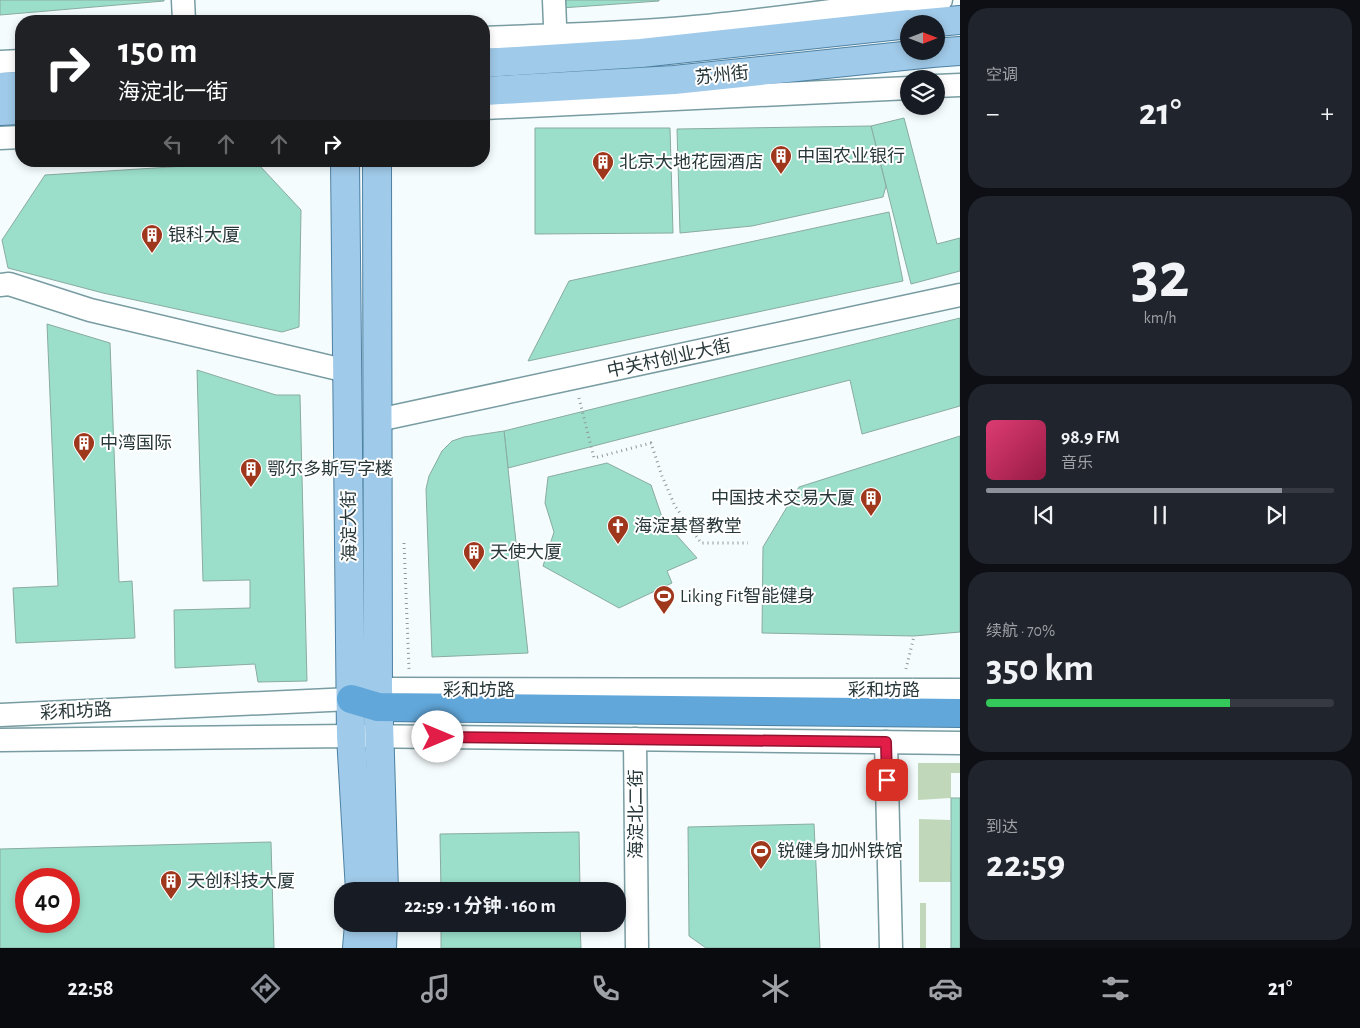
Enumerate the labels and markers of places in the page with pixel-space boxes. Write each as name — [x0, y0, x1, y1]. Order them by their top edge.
building icon: 中国农业银行 — [769, 144, 793, 175]
place label: 中国农业银行 — [797, 146, 905, 166]
building icon: 北京大地花园酒店 — [591, 150, 615, 181]
place label: 北京大地花园酒店 — [619, 152, 763, 172]
building icon: 银科大厦 — [140, 223, 164, 254]
place label: 银科大厦 — [168, 225, 240, 245]
building icon: 中湾国际 — [72, 431, 96, 462]
place label: 中湾国际 — [100, 433, 172, 453]
building icon: 鄂尔多斯写字楼 — [239, 457, 263, 488]
place label: 鄂尔多斯写字楼 — [267, 459, 393, 479]
building icon: 中国技术交易大厦 — [859, 486, 883, 517]
place label: 中国技术交易大厦 — [711, 488, 855, 508]
church icon: 海淀基督教堂 — [606, 514, 630, 545]
place label: 海淀基督教堂 — [634, 516, 742, 536]
building icon: 天使大厦 — [462, 540, 486, 571]
place label: 天使大厦 — [490, 542, 562, 562]
sports icon: Liking Fit智能健身 — [652, 584, 676, 615]
place label: Liking Fit智能健身 — [680, 586, 815, 606]
pin — [866, 759, 908, 801]
sports icon: 锐健身加州铁馆 — [749, 839, 773, 870]
place label: 锐健身加州铁馆 — [777, 841, 903, 861]
building icon: 天创科技大厦 — [159, 869, 183, 900]
place label: 天创科技大厦 — [187, 871, 295, 891]

